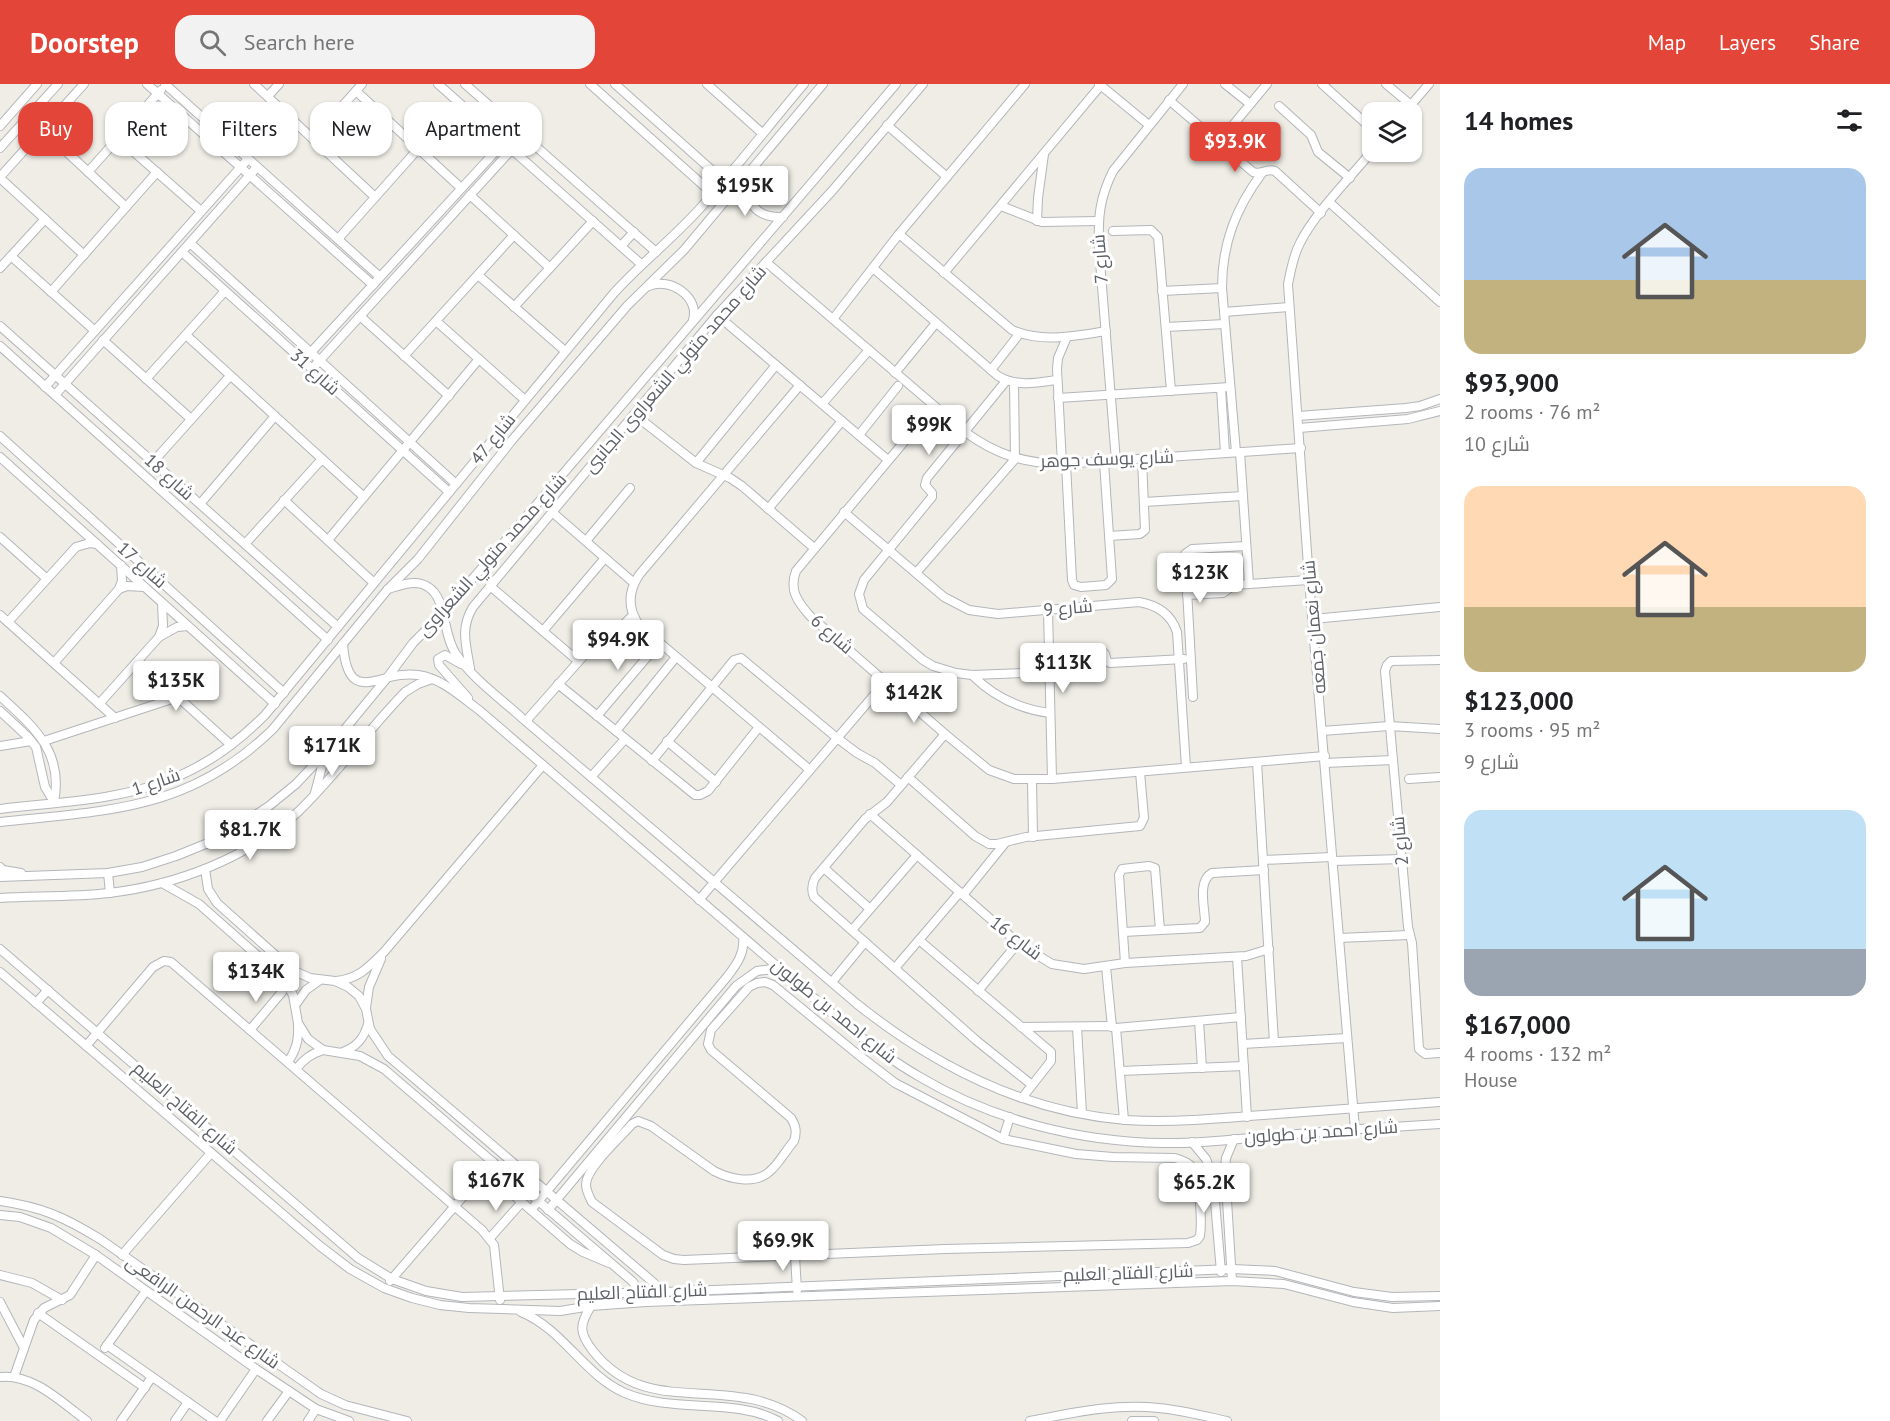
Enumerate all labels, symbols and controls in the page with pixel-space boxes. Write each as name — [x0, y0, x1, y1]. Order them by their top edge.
search box — [175, 15, 595, 69]
text: Doorstep — [30, 24, 139, 61]
icon: search — [196, 26, 229, 59]
text: Search here — [244, 28, 355, 56]
text: Map — [1648, 29, 1686, 56]
text: Layers — [1719, 29, 1776, 56]
text: Share — [1809, 29, 1860, 56]
chip: Buy — [18, 102, 93, 156]
chip: Rent — [105, 102, 188, 156]
chip: Filters — [200, 102, 298, 156]
chip: New — [310, 102, 392, 156]
chip: Apartment — [404, 102, 542, 156]
map controls — [1362, 102, 1422, 162]
button: layers — [1362, 102, 1422, 162]
text: 14 homes — [1464, 104, 1573, 137]
icon: filters — [1833, 104, 1866, 137]
pin: $93.9K — [1186, 122, 1284, 173]
text: $93.9K — [1204, 128, 1266, 154]
pin: $195K — [703, 166, 787, 217]
text: $195K — [716, 172, 774, 198]
icon: home — [1611, 207, 1719, 315]
street label: شارع 7 — [1086, 233, 1114, 285]
street label: شارع محمد متولي الشعراوى الجانبى — [578, 260, 773, 479]
street label: شارع 31 — [285, 343, 345, 401]
text: $93,900 — [1464, 366, 1559, 399]
text: 2 rooms · 76 m² — [1464, 399, 1600, 425]
pin: $99K — [893, 405, 965, 456]
street label: شارع 47 — [465, 408, 521, 470]
text: $99K — [906, 411, 952, 437]
text: شارع 10 — [1464, 431, 1530, 457]
street label: شارع يوسف جوهر — [1039, 445, 1174, 473]
street label: شارع 18 — [139, 448, 199, 506]
street label: شارع محمد متولي الشعراوى — [412, 468, 573, 643]
icon: home — [1611, 525, 1719, 633]
street label: شارع 17 — [112, 536, 172, 594]
pin: $123K — [1158, 553, 1242, 604]
text: $123K — [1171, 559, 1229, 585]
street label: شارع نعمان جمعه — [1296, 559, 1332, 695]
street label: شارع 9 — [1042, 594, 1094, 622]
street label: شارع 6 — [805, 609, 859, 659]
pin: $94.9K — [569, 620, 667, 671]
text: $94.9K — [587, 626, 649, 652]
pin: $113K — [1021, 643, 1105, 694]
text: $113K — [1034, 649, 1092, 675]
pin: $135K — [134, 661, 218, 712]
text: $135K — [147, 667, 205, 693]
pin: $142K — [872, 673, 956, 724]
text: $142K — [885, 679, 943, 705]
text: $123,000 — [1464, 684, 1574, 717]
text: 3 rooms · 95 m² — [1464, 717, 1600, 743]
pin: $171K — [290, 726, 374, 777]
text: $171K — [303, 732, 361, 758]
text: شارع 9 — [1464, 749, 1519, 775]
street label: شارع 1 — [129, 763, 183, 801]
pin: $81.7K — [201, 810, 299, 861]
street label: شارع 2 — [1386, 815, 1414, 867]
text: $81.7K — [219, 816, 281, 842]
icon: home — [1611, 849, 1719, 957]
street label: شارع 16 — [985, 911, 1047, 965]
pin: $134K — [214, 952, 298, 1003]
street label: شارع احمد بن طولون — [766, 953, 902, 1069]
text: $134K — [227, 958, 285, 984]
text: $167,000 — [1464, 1008, 1571, 1041]
text: 4 rooms · 132 m² — [1464, 1041, 1611, 1067]
street label: شارع الفتاح العليم — [128, 1056, 242, 1160]
text: House — [1464, 1067, 1518, 1093]
street label: شارع احمد بن طولون — [1243, 1115, 1399, 1149]
pin: $167K — [454, 1161, 538, 1212]
pin: $65.2K — [1155, 1163, 1253, 1214]
text: $167K — [467, 1167, 525, 1193]
text: $65.2K — [1173, 1169, 1235, 1195]
pin: $69.9K — [734, 1221, 832, 1272]
text: $69.9K — [752, 1227, 814, 1253]
street label: شارع عبد الرحمن الرافعى — [121, 1250, 285, 1374]
street label: شارع الفتاح العليم — [1062, 1259, 1194, 1287]
street label: شارع الفتاح العليم — [576, 1278, 708, 1306]

